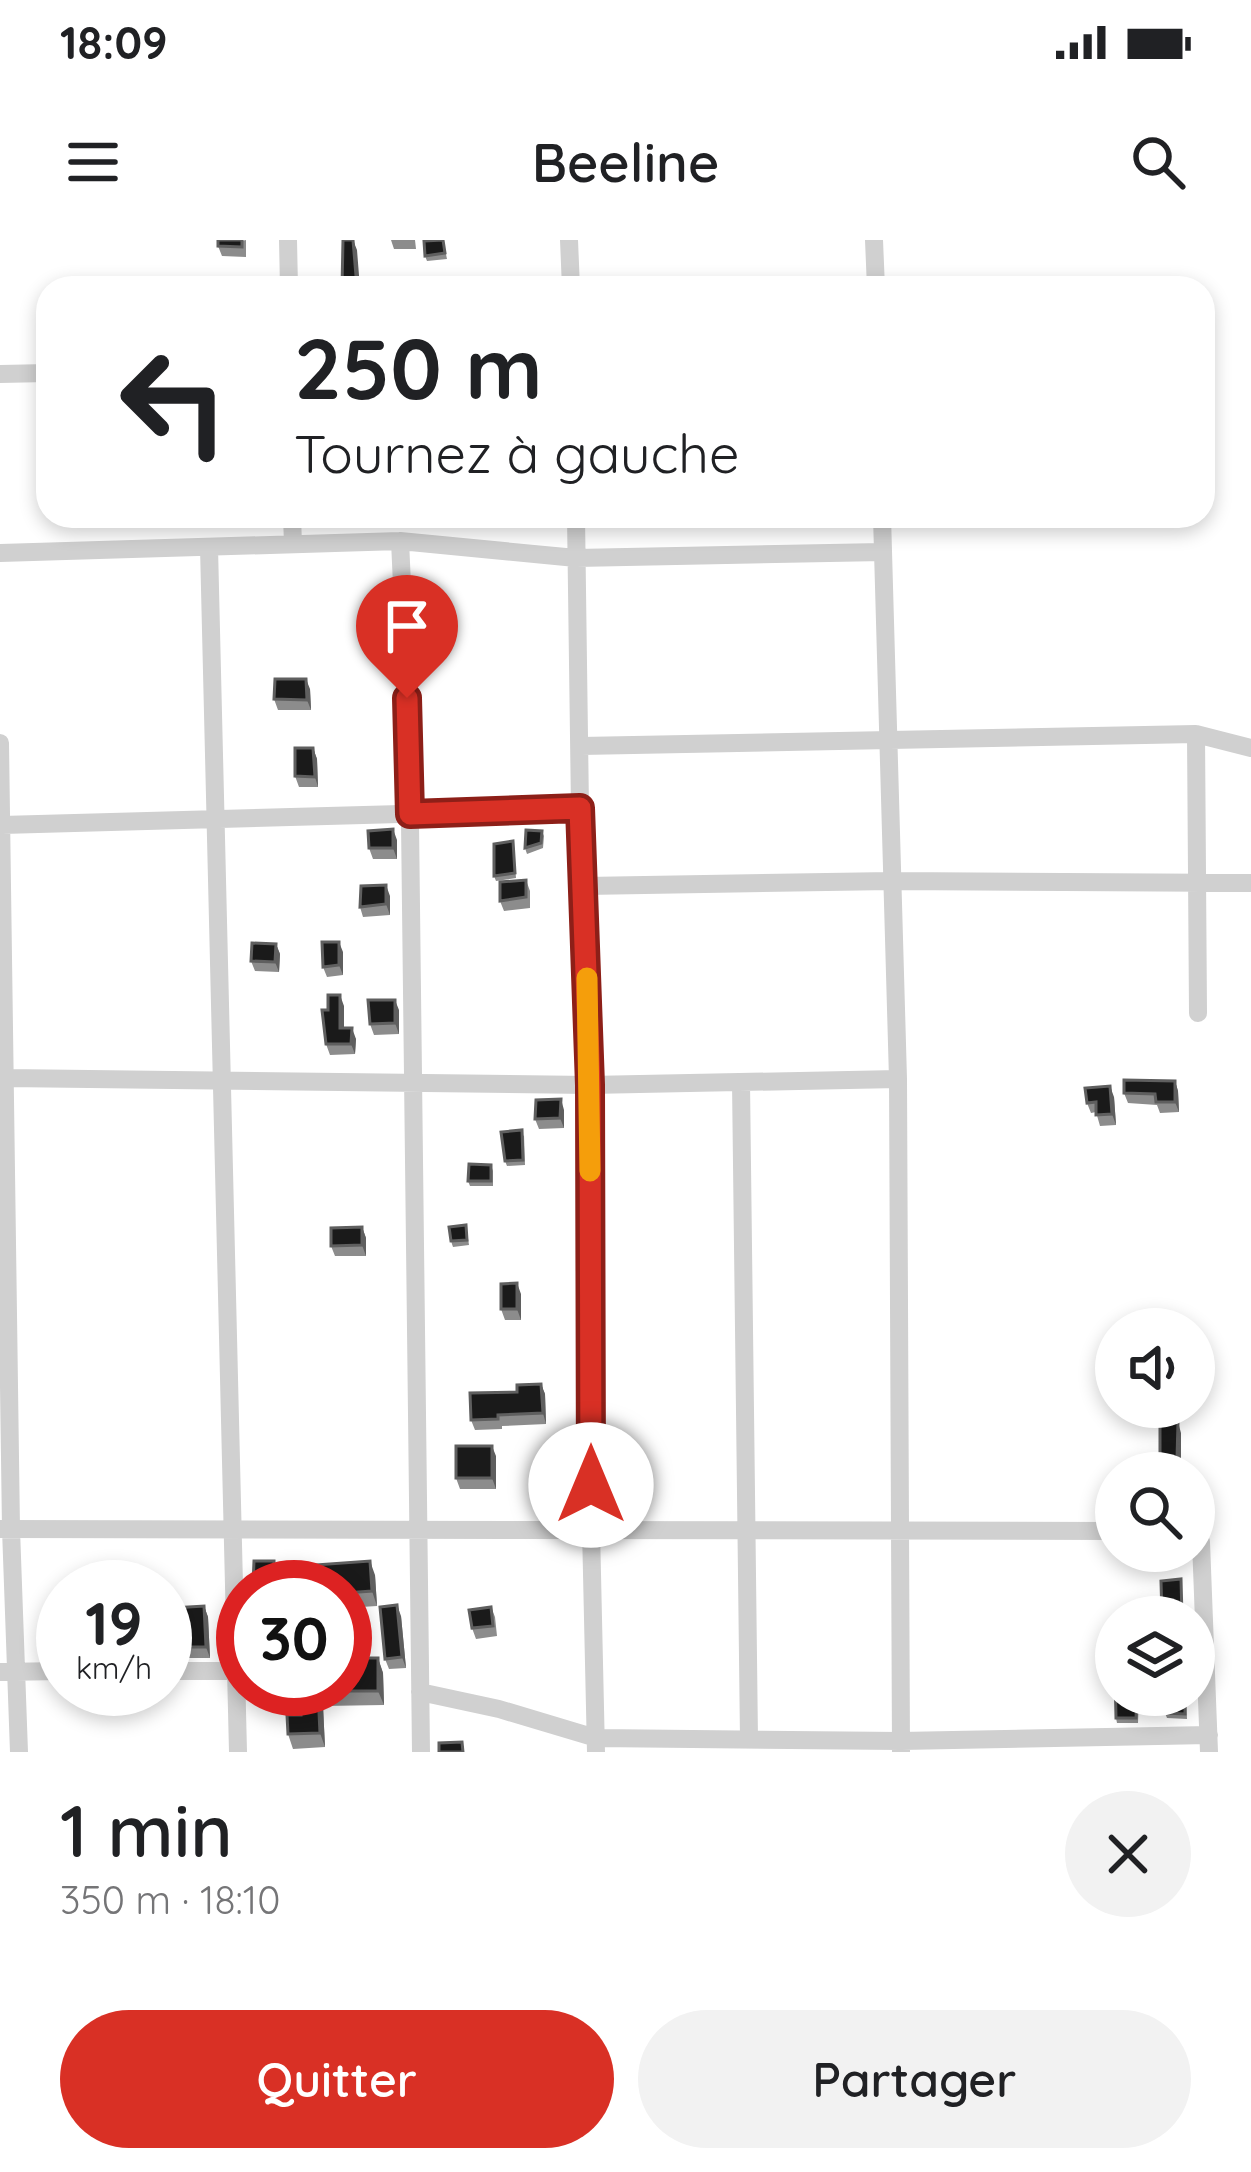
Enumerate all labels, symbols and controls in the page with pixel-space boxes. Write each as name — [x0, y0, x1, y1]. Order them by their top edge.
text: 18:09 — [60, 14, 168, 70]
text: Beeline — [532, 128, 719, 196]
icon: menu — [60, 129, 126, 195]
icon: search — [1125, 129, 1191, 195]
text: 250 m — [294, 315, 543, 420]
icon: left — [96, 324, 252, 480]
text: Tournez à gauche — [294, 419, 740, 487]
pin — [356, 575, 458, 698]
icon: arrive — [374, 593, 440, 659]
map controls — [1095, 1308, 1215, 1716]
button: sound — [1095, 1308, 1215, 1428]
position arrow — [528, 1422, 654, 1548]
button: search — [1095, 1452, 1215, 1572]
speed limit sign: 30 — [216, 1560, 372, 1716]
text: 19 — [85, 1585, 143, 1660]
button: layers — [1095, 1596, 1215, 1716]
text: km/h — [76, 1649, 152, 1687]
text: 1 min — [60, 1785, 233, 1875]
button: close — [1065, 1791, 1191, 1917]
text: 350 m · 18:10 — [60, 1875, 280, 1924]
button: Quitter — [60, 2010, 614, 2148]
button: Partager — [638, 2010, 1191, 2148]

